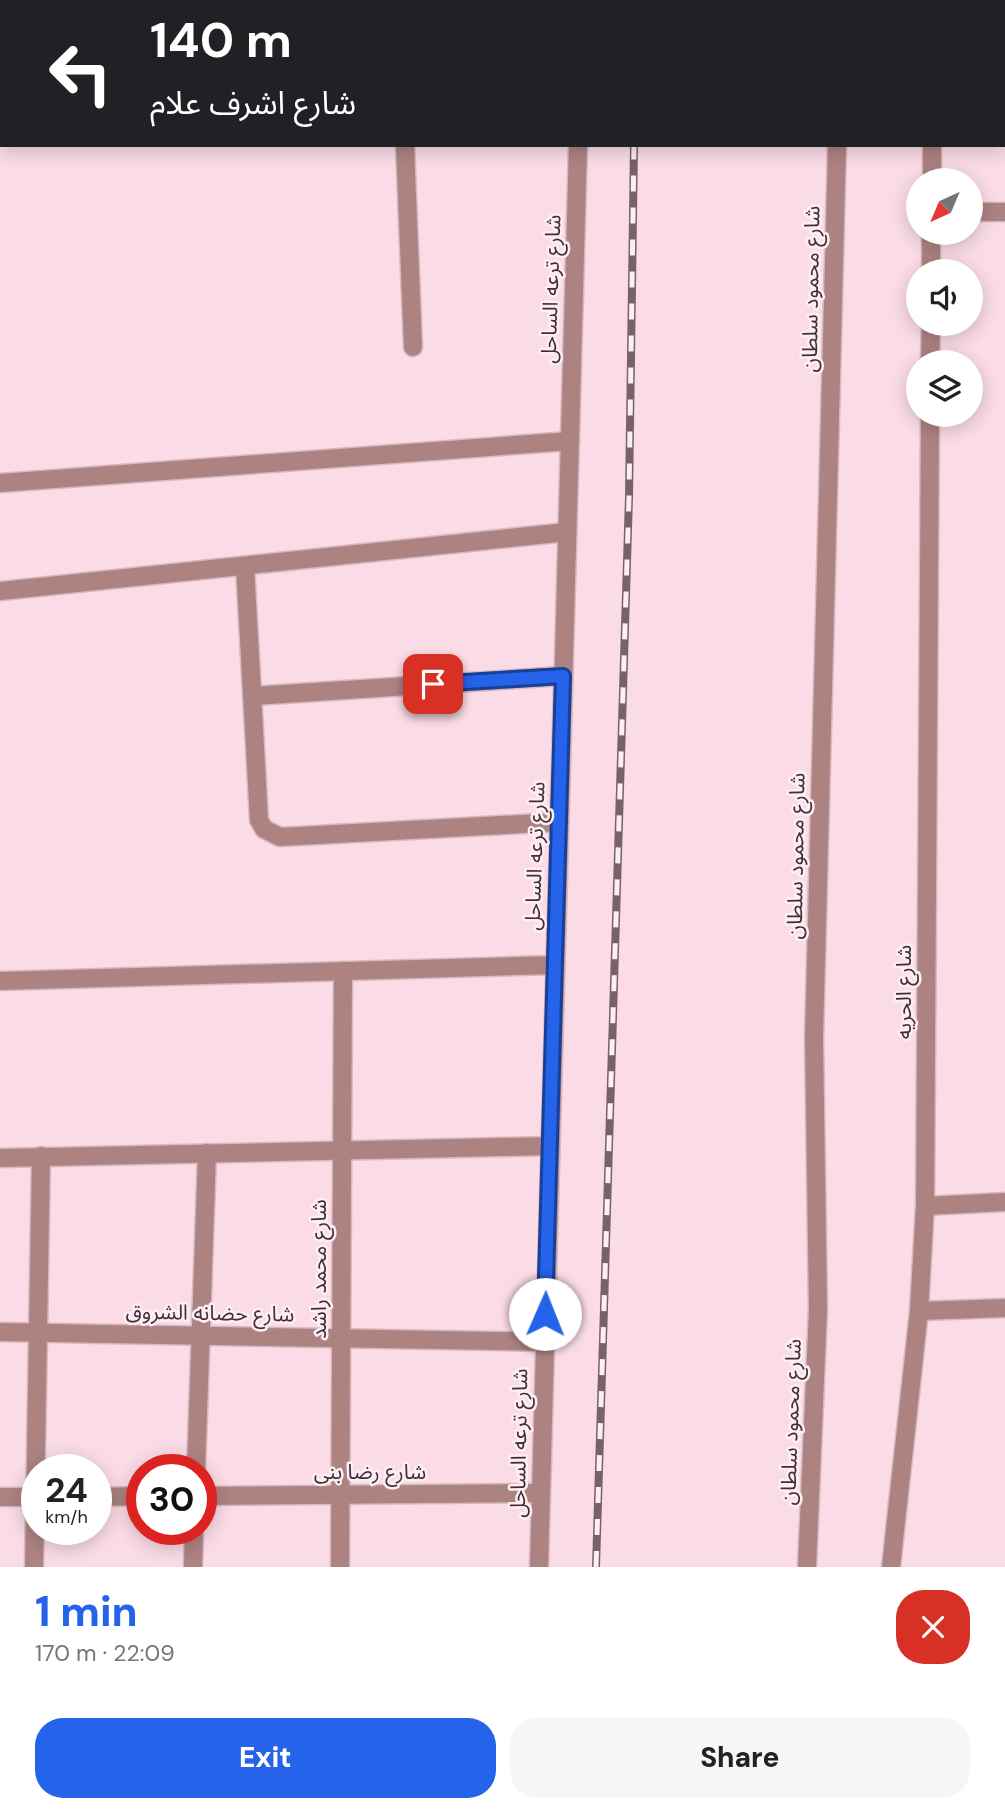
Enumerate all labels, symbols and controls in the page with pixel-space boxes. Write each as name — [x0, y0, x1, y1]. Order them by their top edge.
text: 140 m — [150, 8, 292, 72]
icon: left — [35, 28, 126, 119]
text: شارع اشرف علام — [150, 82, 356, 124]
north arrow — [906, 168, 984, 245]
map controls — [906, 168, 983, 427]
street label: شارع محمود سلطان — [796, 205, 827, 373]
street label: شارع ترعه الساحل — [534, 214, 569, 364]
button: sound — [906, 259, 983, 336]
button: layers — [906, 350, 983, 427]
pin — [403, 654, 463, 714]
icon: arrive — [414, 665, 452, 703]
street label: شارع محمود سلطان — [781, 772, 812, 940]
street label: شارع ترعه الساحل — [518, 781, 553, 931]
street label: شارع الحريه — [890, 945, 919, 1039]
street label: شارع محمد راشد — [305, 1199, 334, 1339]
position arrow — [508, 1277, 582, 1351]
street label: شارع حضانه الشروق — [125, 1298, 295, 1329]
street label: شارع محمود سلطان — [774, 1338, 809, 1506]
street label: شارع ترعه الساحل — [504, 1368, 535, 1518]
speed limit sign: 30 — [126, 1454, 217, 1545]
street label: شارع رضا بنى — [314, 1458, 426, 1487]
text: 24 — [45, 1467, 88, 1513]
text: km/h — [45, 1505, 88, 1529]
text: 1 min — [35, 1584, 138, 1639]
button: close — [896, 1590, 970, 1664]
text: 170 m · 22:09 — [35, 1638, 175, 1668]
button: Exit — [35, 1718, 496, 1798]
button: Share — [510, 1718, 970, 1798]

